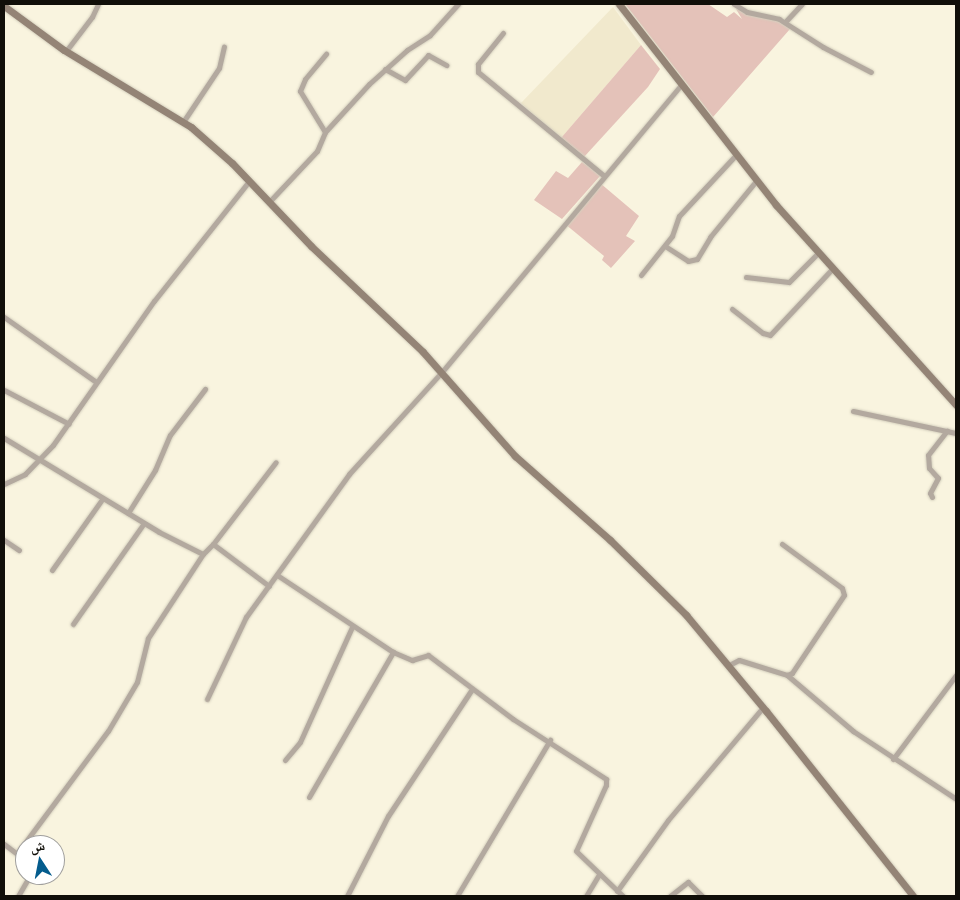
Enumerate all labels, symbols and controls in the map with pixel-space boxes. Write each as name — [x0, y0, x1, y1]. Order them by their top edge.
north arrow — [15, 835, 65, 885]
text: ش — [28, 835, 46, 857]

